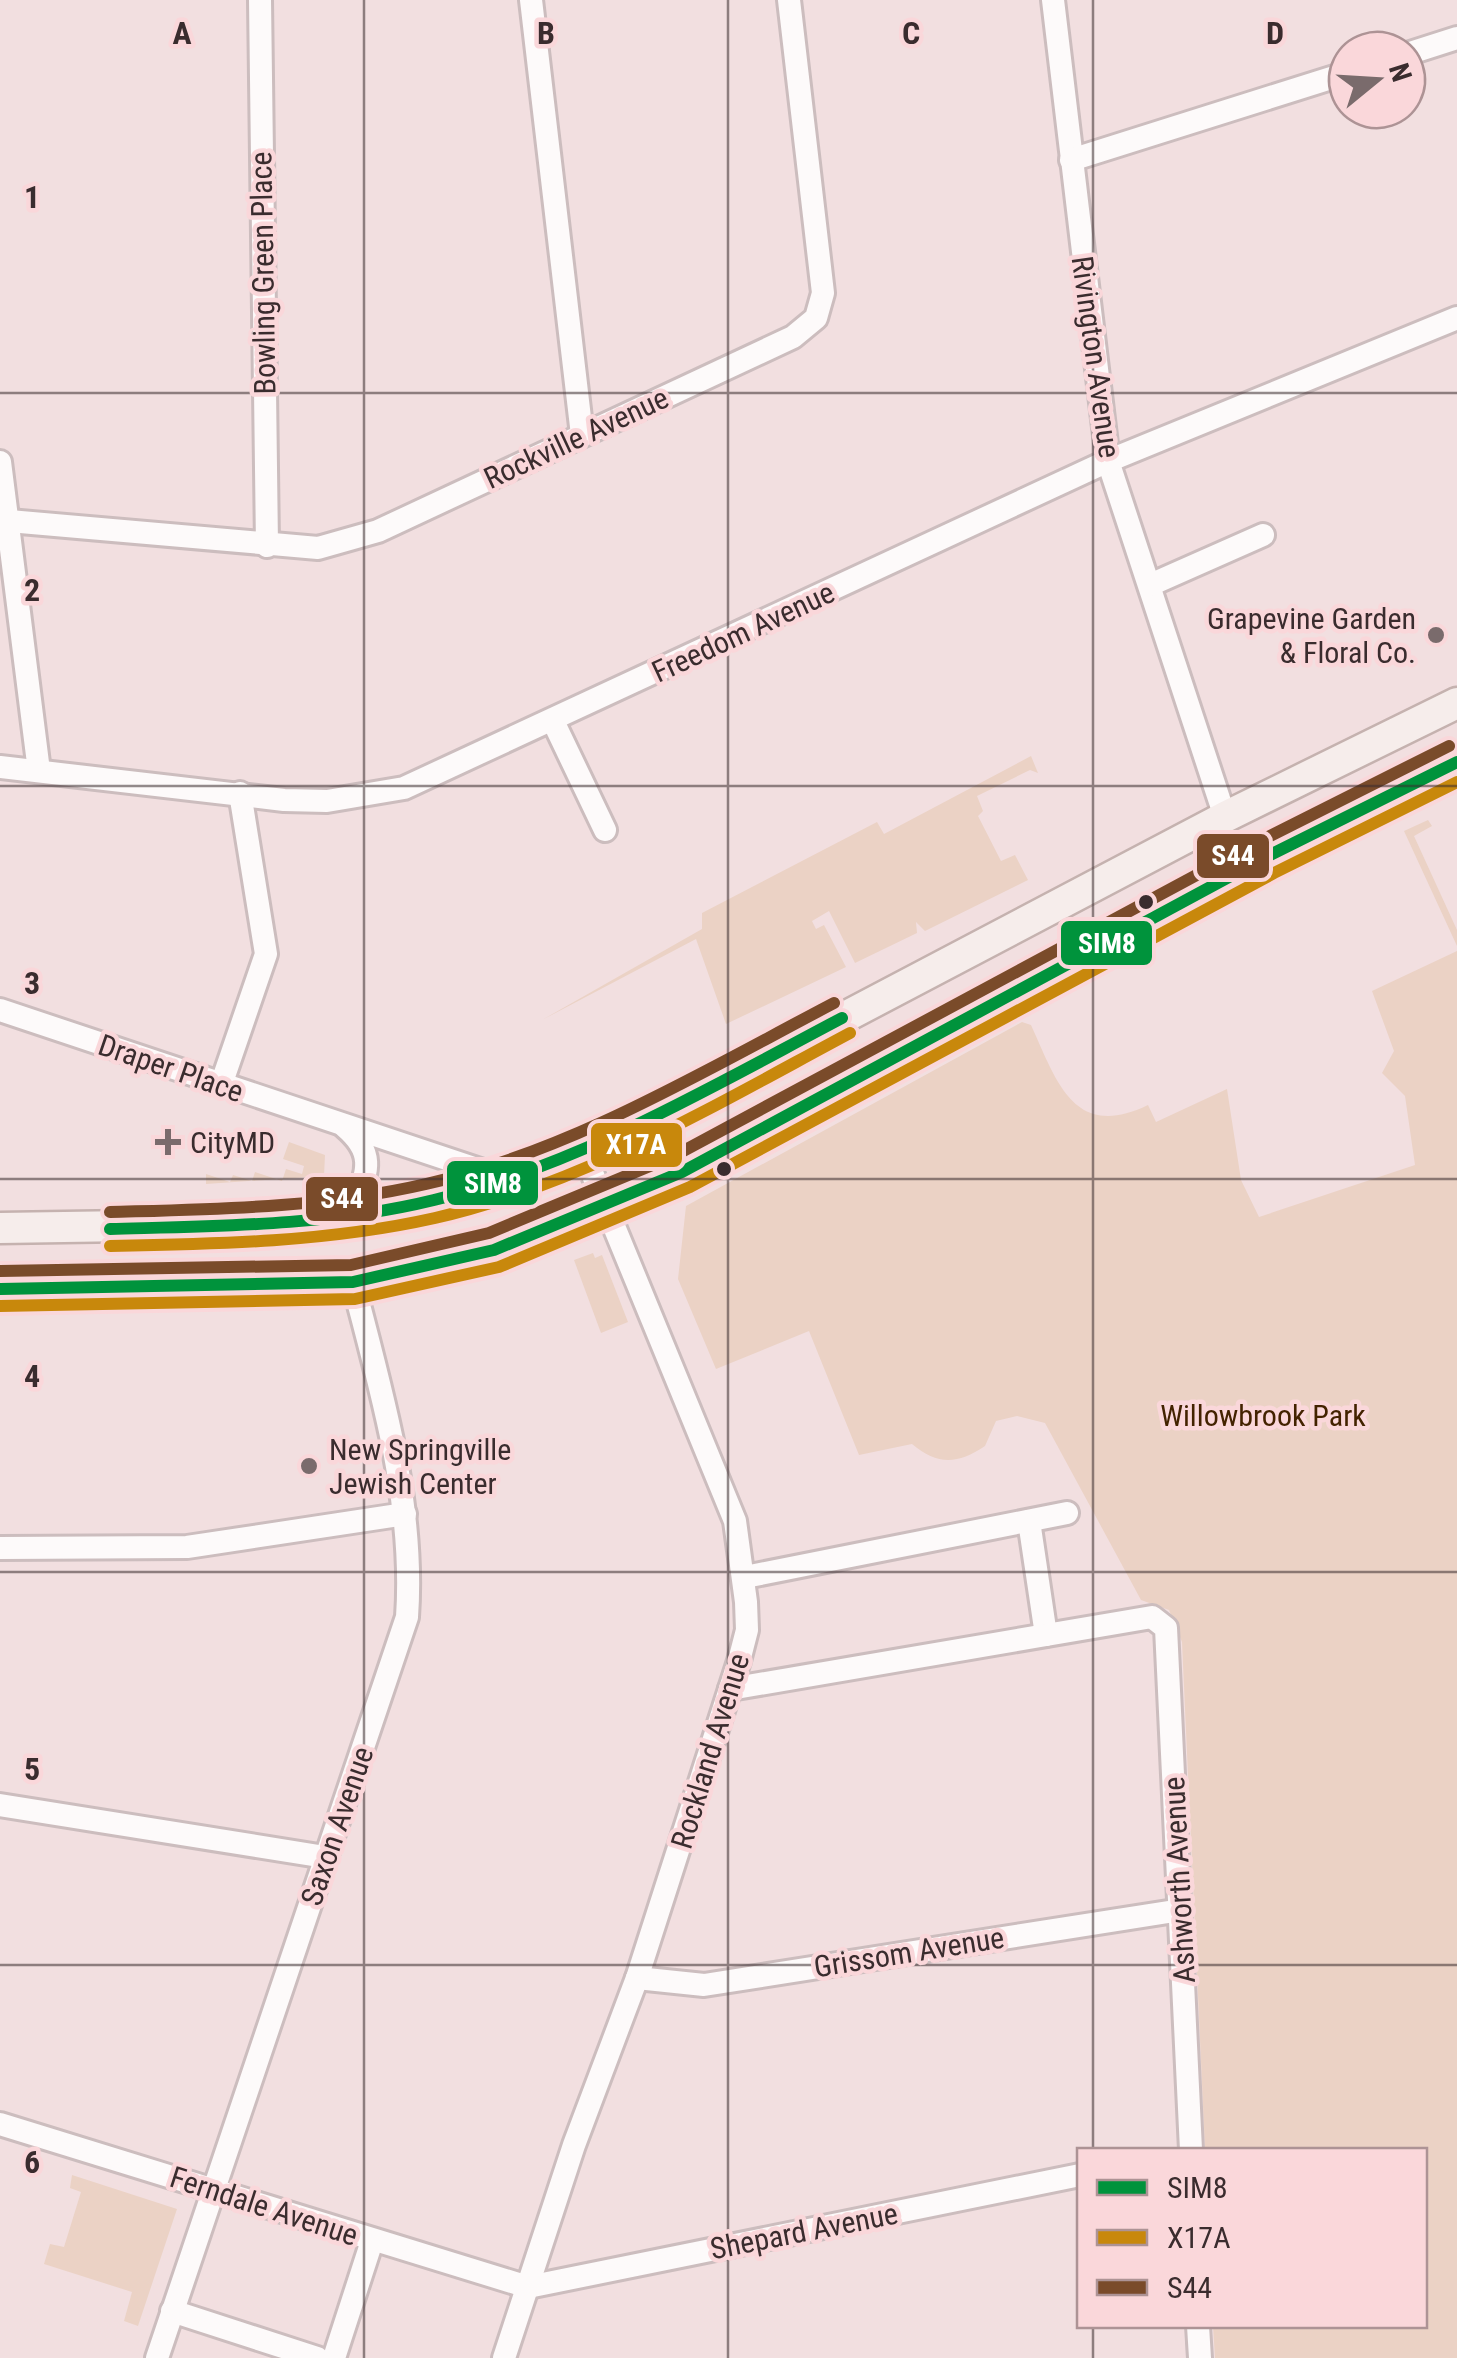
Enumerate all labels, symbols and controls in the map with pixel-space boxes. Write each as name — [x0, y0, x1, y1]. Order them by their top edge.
text: A — [172, 14, 192, 52]
text: B — [537, 14, 555, 52]
text: C — [902, 14, 920, 52]
text: D — [1266, 14, 1284, 52]
north arrow — [1327, 30, 1427, 130]
text: N — [1382, 59, 1419, 86]
street label: Bowling Green Place — [243, 151, 283, 395]
text: 1 — [24, 178, 40, 216]
street label: Rivington Avenue — [1065, 254, 1127, 460]
street label: Rockville Avenue — [478, 380, 674, 496]
text: 2 — [24, 571, 40, 609]
street label: Freedom Avenue — [646, 575, 840, 689]
place label: Grapevine Garden & Floral Co. — [1207, 601, 1416, 670]
marker: Grapevine Garden & Floral Co. — [1425, 624, 1447, 646]
line badge: S44 — [1195, 832, 1271, 880]
text: S44 — [1211, 839, 1255, 872]
unlabelled marker — [1136, 892, 1156, 912]
line badge: SIM8 — [1059, 919, 1154, 967]
text: SIM8 — [1078, 927, 1136, 960]
text: 3 — [24, 964, 40, 1002]
street label: Draper Place — [94, 1027, 248, 1109]
line badge: X17A — [589, 1121, 684, 1169]
place label: CityMD — [190, 1125, 275, 1160]
text: X17A — [606, 1128, 667, 1161]
marker: CityMD — [155, 1129, 181, 1155]
line badge: SIM8 — [445, 1159, 540, 1207]
unlabelled marker — [714, 1159, 734, 1179]
text: SIM8 — [464, 1167, 522, 1200]
line badge: S44 — [304, 1175, 380, 1223]
text: S44 — [320, 1182, 364, 1215]
text: 4 — [24, 1357, 40, 1395]
park label: Willowbrook Park — [1160, 1398, 1366, 1433]
place label: New Springville Jewish Center — [329, 1432, 511, 1501]
marker: New Springville Jewish Center — [298, 1455, 320, 1477]
street label: Rockland Avenue — [664, 1649, 756, 1853]
street label: Saxon Avenue — [293, 1742, 381, 1910]
text: 5 — [24, 1750, 40, 1788]
street label: Ashworth Avenue — [1156, 1776, 1202, 1984]
street label: Grissom Avenue — [811, 1920, 1007, 1984]
text: 6 — [24, 2143, 40, 2181]
legend — [1077, 2148, 1427, 2328]
street label: Ferndale Avenue — [166, 2159, 362, 2253]
text: SIM8 — [1167, 2170, 1228, 2205]
street label: Shepard Avenue — [707, 2196, 901, 2266]
text: X17A — [1167, 2220, 1230, 2255]
text: S44 — [1167, 2270, 1212, 2305]

